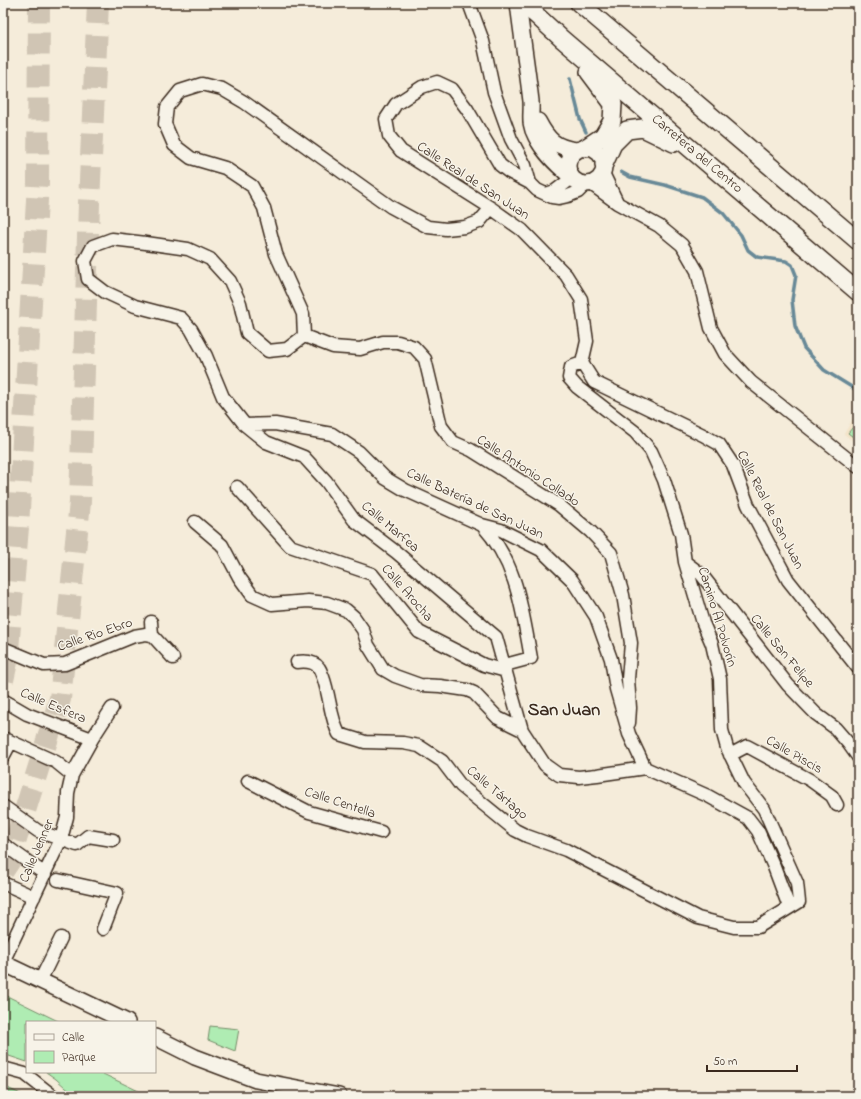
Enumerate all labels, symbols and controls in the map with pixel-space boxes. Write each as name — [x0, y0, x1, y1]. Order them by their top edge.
street label: Carretera del Centro — [647, 109, 747, 199]
street label: Calle Real de San Juan — [412, 137, 534, 226]
street label: Calle Antonio Collado — [472, 430, 584, 512]
street label: Calle Real de San Juan — [731, 447, 809, 573]
street label: Calle Batería de San Juan — [403, 463, 547, 545]
street label: Calle Marfea — [356, 496, 424, 558]
street label: Calle Arocha — [376, 560, 438, 626]
street label: Camino Al Polvorín — [692, 564, 742, 670]
street label: Calle San Felipe — [745, 609, 820, 693]
street label: Calle Rio Ebro — [55, 612, 135, 658]
street label: Calle Esfera — [17, 683, 89, 729]
district label: San Juan — [528, 698, 600, 724]
street label: Calle Piscis — [762, 730, 826, 780]
street label: Calle Tártago — [461, 761, 532, 826]
street label: Calle Centella — [302, 782, 378, 824]
street label: Calle Jenner — [14, 815, 60, 886]
legend — [26, 1021, 156, 1073]
text: Calle — [62, 1029, 85, 1047]
scale bar — [707, 1047, 797, 1073]
text: Parque — [62, 1049, 96, 1067]
text: 50 m — [713, 1053, 737, 1071]

